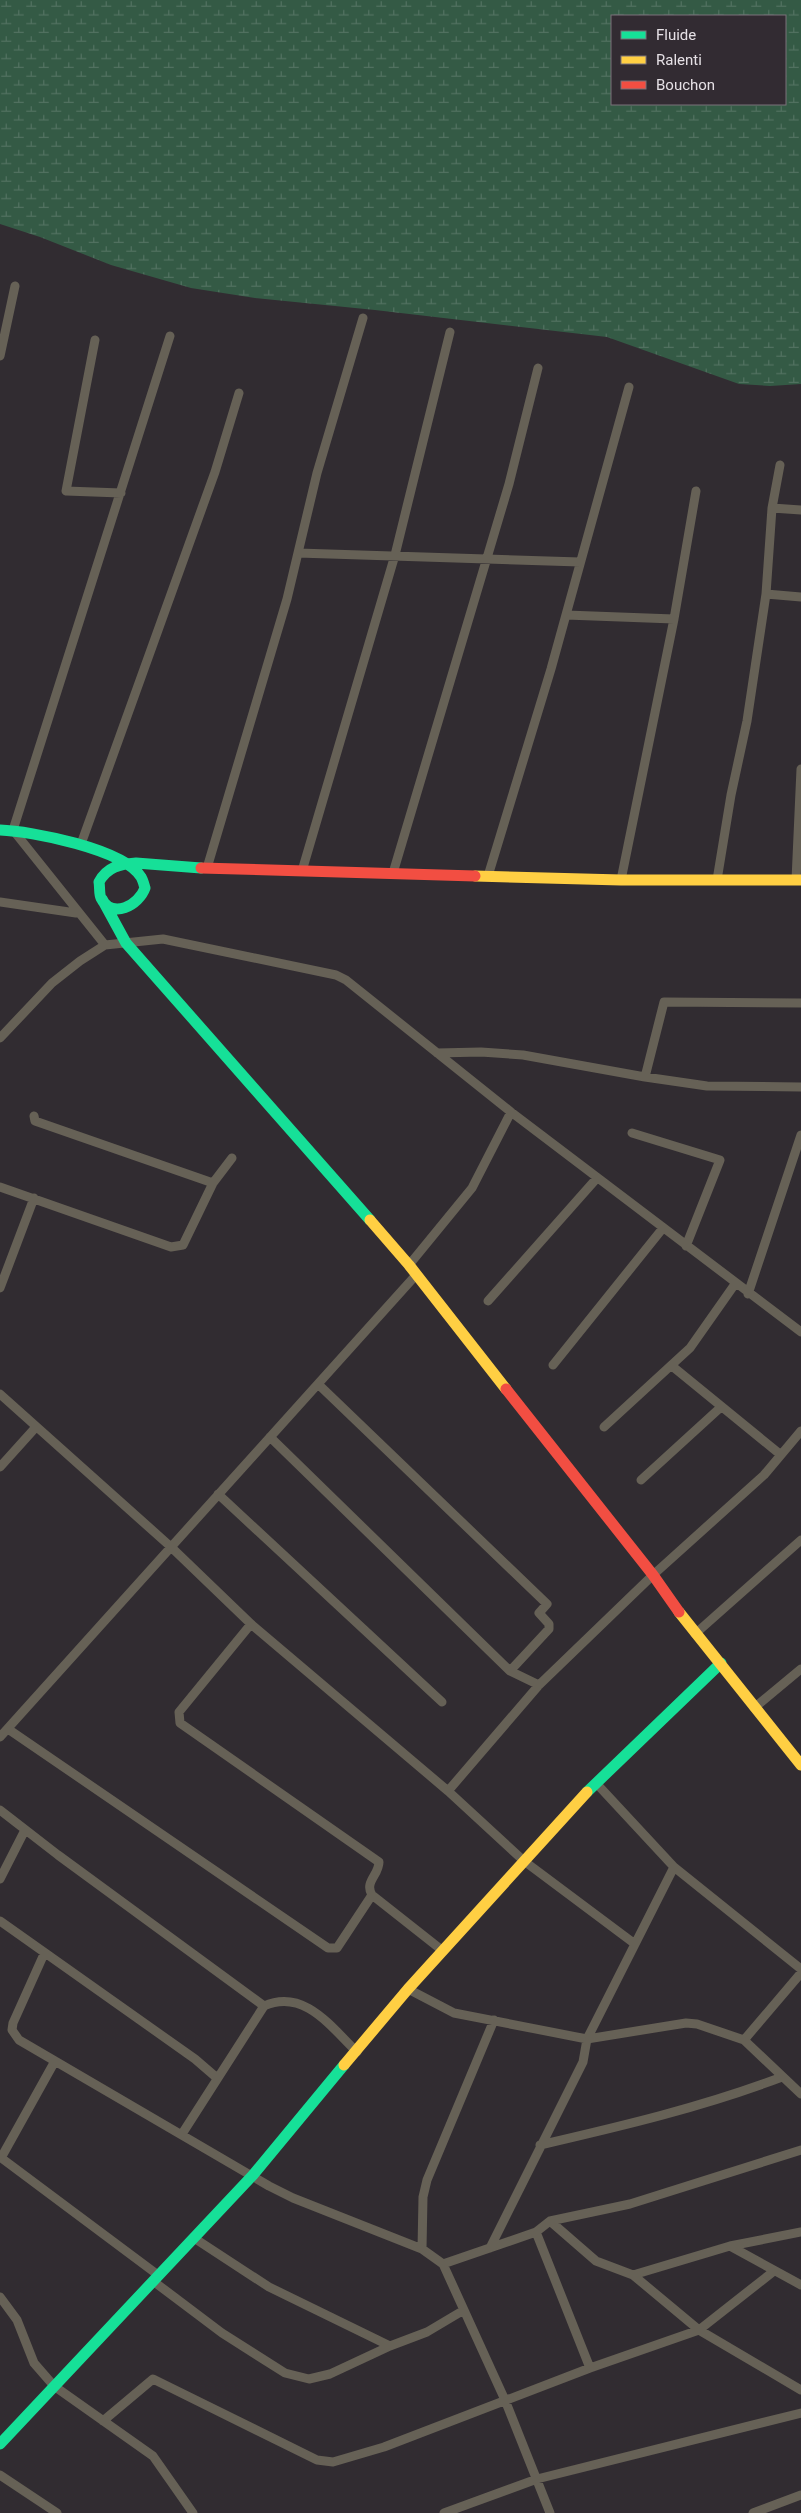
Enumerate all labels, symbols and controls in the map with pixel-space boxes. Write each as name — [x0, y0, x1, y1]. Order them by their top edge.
legend — [611, 15, 786, 105]
text: Fluide — [656, 26, 696, 44]
text: Ralenti — [656, 51, 702, 69]
text: Bouchon — [656, 76, 715, 94]

